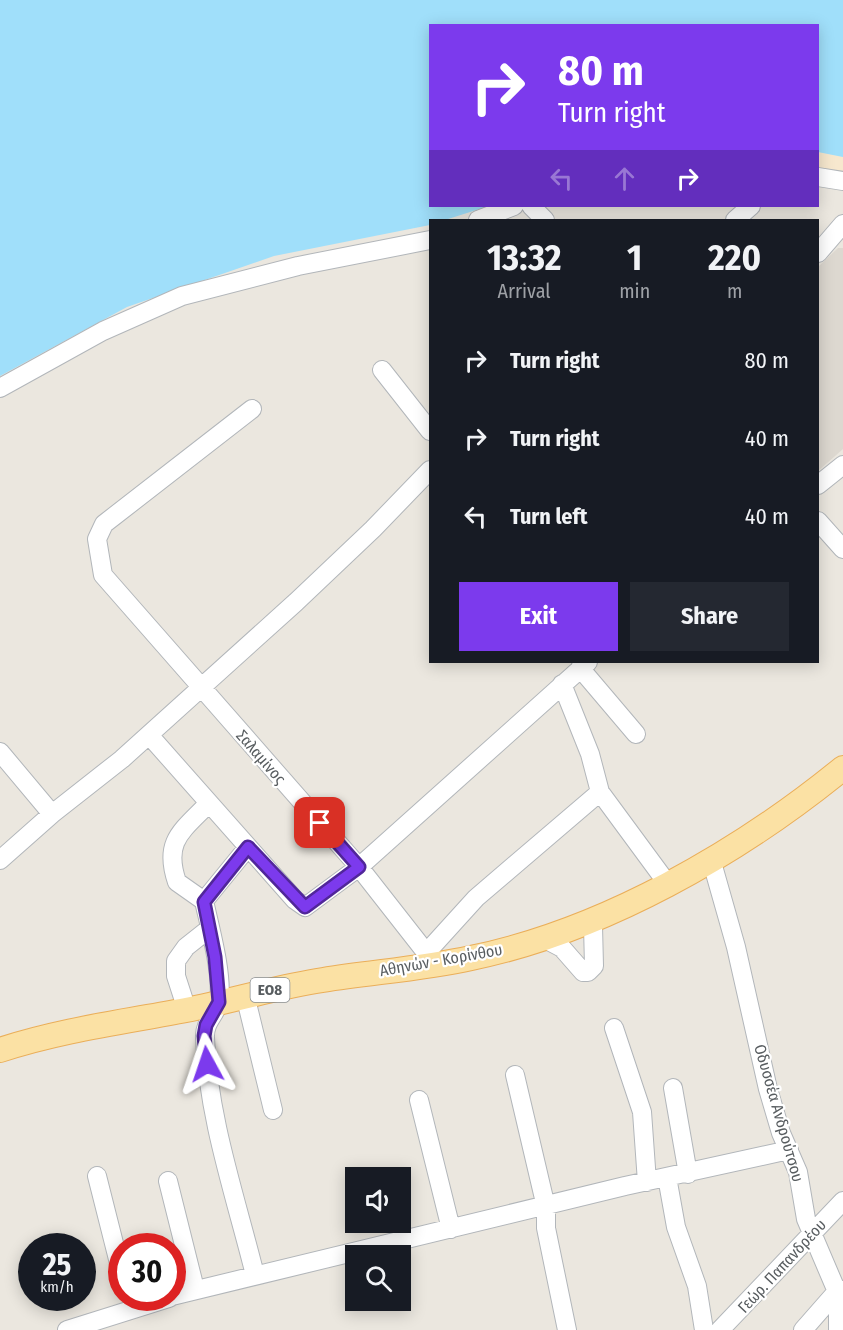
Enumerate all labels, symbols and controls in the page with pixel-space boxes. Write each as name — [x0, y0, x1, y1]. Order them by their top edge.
text: 80 m — [558, 46, 644, 96]
icon: right — [459, 48, 537, 126]
text: Turn right — [558, 97, 666, 129]
icon: left — [545, 162, 578, 195]
icon: ahead — [608, 162, 641, 195]
icon: right — [671, 162, 704, 195]
text: 13:32 — [487, 236, 561, 280]
text: 1 — [627, 236, 642, 280]
text: 220 — [708, 236, 761, 280]
text: Arrival — [498, 279, 551, 303]
text: min — [619, 279, 650, 303]
text: m — [727, 279, 742, 303]
icon: right — [459, 344, 492, 377]
text: Turn right — [510, 347, 599, 374]
text: 80 m — [744, 347, 789, 374]
icon: right — [459, 422, 492, 455]
text: Turn right — [510, 425, 599, 452]
text: 40 m — [745, 425, 789, 452]
icon: left — [459, 500, 492, 533]
text: Turn left — [510, 503, 588, 530]
text: 40 m — [745, 503, 789, 530]
button: Exit — [459, 582, 618, 651]
button: Share — [630, 582, 789, 651]
street label: Σαλαμίνος — [232, 726, 290, 788]
pin — [294, 797, 345, 848]
icon: arrive — [303, 806, 336, 839]
street label: Αθηνών - Κορίνθου — [378, 940, 504, 980]
road number: ΕΟ8 — [250, 978, 290, 1002]
position arrow — [175, 1032, 239, 1096]
street label: Οδυσσέα Ανδρούτσου — [750, 1042, 808, 1184]
map controls — [345, 1167, 411, 1311]
button: sound — [345, 1167, 411, 1233]
street label: Γεώρ. Παπανδρέου — [734, 1215, 830, 1317]
speed limit sign: 30 — [108, 1233, 186, 1311]
button: search — [345, 1245, 411, 1311]
text: 25 — [43, 1247, 71, 1283]
text: km/h — [40, 1278, 74, 1296]

